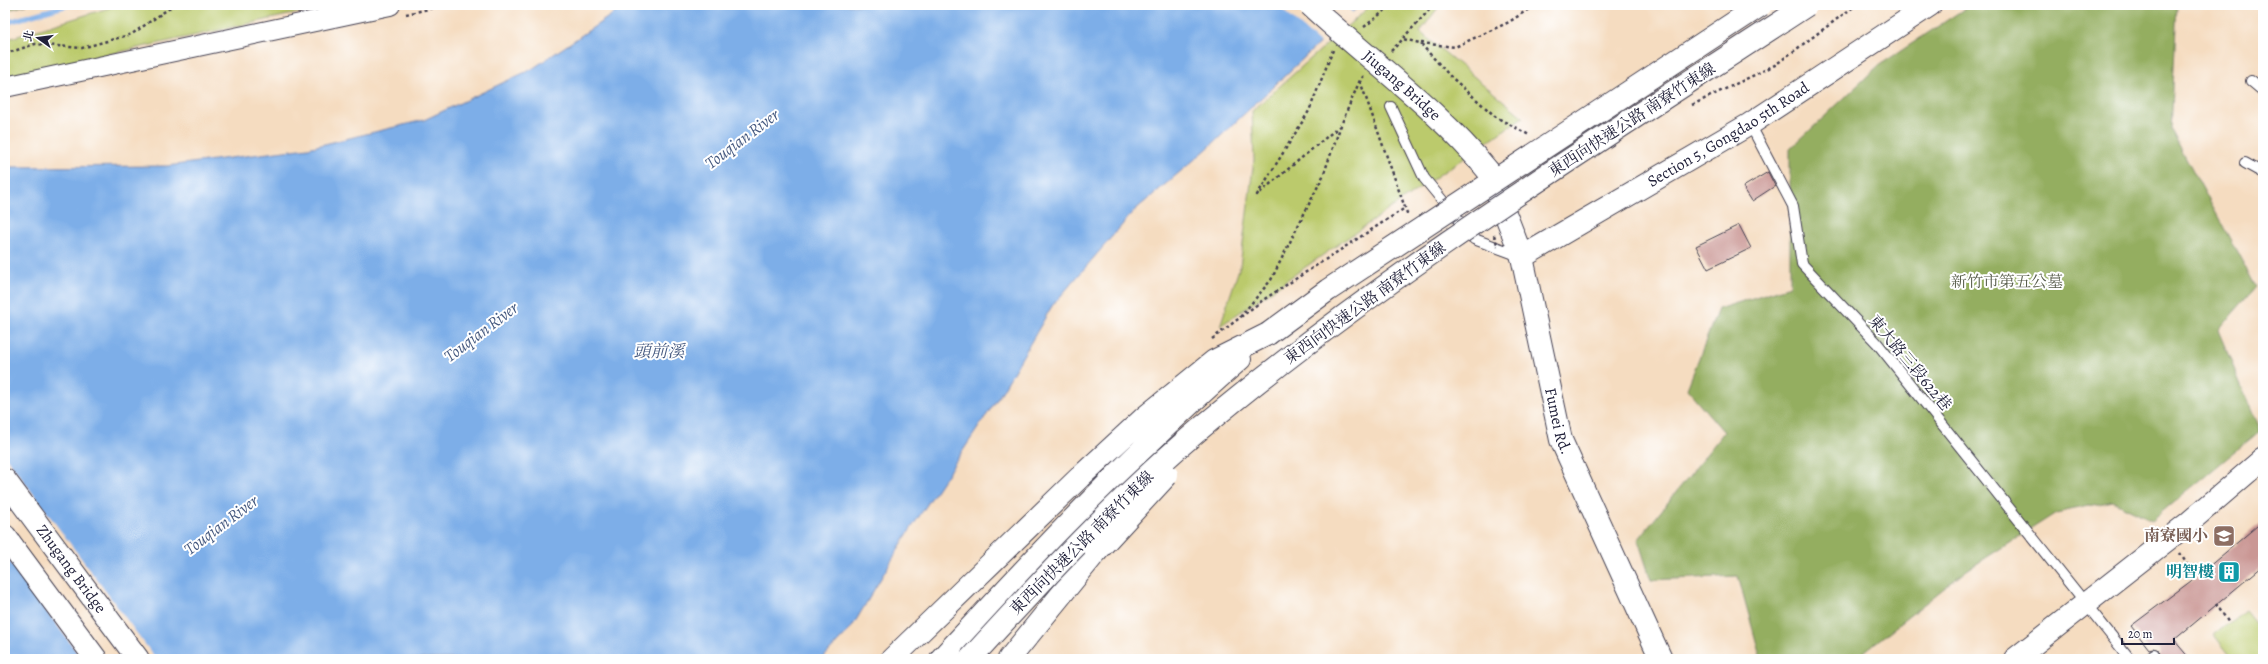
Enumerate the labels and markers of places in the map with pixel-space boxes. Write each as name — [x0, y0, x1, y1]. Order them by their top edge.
school or university icon: 南寮國小 — [2211, 523, 2237, 549]
place label: 南寮國小 — [2144, 525, 2208, 547]
building icon: 明智樓 — [2216, 559, 2242, 585]
place label: 明智樓 — [2166, 561, 2214, 583]

